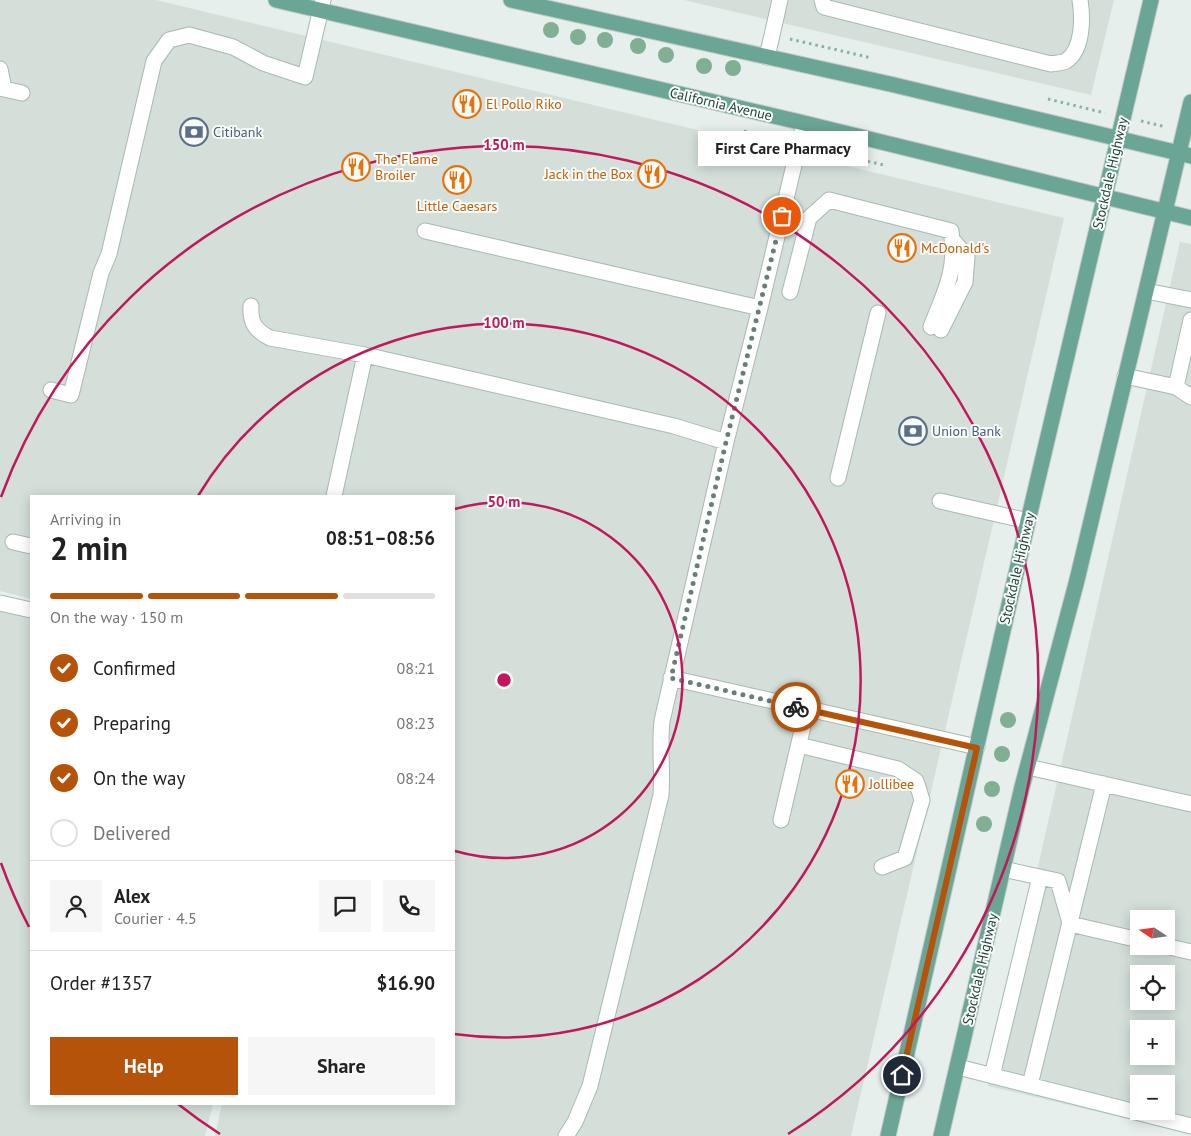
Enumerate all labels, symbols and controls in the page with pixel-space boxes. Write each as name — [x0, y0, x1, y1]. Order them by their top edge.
street label: California Avenue — [668, 83, 774, 125]
restaurant icon: El Pollo Riko — [452, 89, 482, 119]
place label: El Pollo Riko — [486, 95, 562, 113]
street label: Stockdale Highway — [1088, 115, 1132, 231]
bank icon: Citibank — [179, 117, 209, 147]
place label: Citibank — [213, 123, 262, 141]
callout: First Care Pharmacy — [697, 131, 867, 166]
text: 150 m — [483, 135, 525, 154]
text: First Care Pharmacy — [715, 138, 851, 158]
place label: The Flame Broiler — [375, 150, 438, 184]
restaurant icon: The Flame Broiler — [341, 152, 371, 182]
restaurant icon: Jack in the Box — [637, 159, 667, 189]
restaurant icon: Little Caesars — [442, 165, 472, 195]
place label: Jack in the Box — [544, 165, 633, 183]
pin — [761, 195, 803, 237]
place label: Little Caesars — [417, 197, 497, 215]
icon: bag — [768, 202, 796, 230]
restaurant icon: McDonald's — [887, 233, 917, 263]
place label: McDonald's — [921, 239, 989, 257]
text: 100 m — [483, 313, 525, 332]
bank icon: Union Bank — [898, 416, 928, 446]
place label: Union Bank — [932, 422, 1001, 440]
text: 50 m — [488, 492, 520, 511]
text: Arriving in — [50, 509, 121, 529]
street label: Stockdale Highway — [995, 510, 1039, 626]
text: 08:51–08:56 — [326, 526, 435, 550]
text: 2 min — [50, 527, 128, 569]
text: On the way · 150 m — [50, 607, 183, 627]
icon: check — [50, 654, 78, 682]
text: Confirmed — [93, 656, 176, 680]
text: 08:21 — [397, 658, 435, 678]
centre of rings — [495, 671, 513, 689]
courier — [771, 682, 821, 732]
icon: bike — [782, 693, 810, 721]
icon: check — [50, 709, 78, 737]
text: Preparing — [93, 711, 171, 735]
text: 08:23 — [397, 713, 435, 733]
icon: check — [50, 764, 78, 792]
text: On the way — [93, 766, 185, 790]
text: 08:24 — [397, 768, 435, 788]
restaurant icon: Jollibee — [835, 769, 865, 799]
place label: Jollibee — [868, 775, 914, 793]
text: Delivered — [93, 821, 171, 845]
button: person — [50, 880, 102, 932]
button: chat — [319, 880, 371, 932]
button: phone — [383, 880, 435, 932]
text: Alex — [114, 884, 150, 908]
text: Courier · 4.5 — [114, 908, 197, 928]
north arrow — [1130, 910, 1175, 955]
map controls — [1130, 910, 1175, 1120]
street label: Stockdale Highway — [958, 911, 1002, 1027]
button: locate — [1130, 965, 1175, 1010]
text: Order #1357 — [50, 971, 153, 995]
text: $16.90 — [376, 971, 435, 995]
button: + — [1130, 1020, 1175, 1065]
button: Help — [50, 1037, 238, 1095]
button: Share — [248, 1037, 435, 1095]
pin — [881, 1054, 923, 1096]
icon: home — [888, 1061, 916, 1089]
button: − — [1130, 1075, 1175, 1120]

